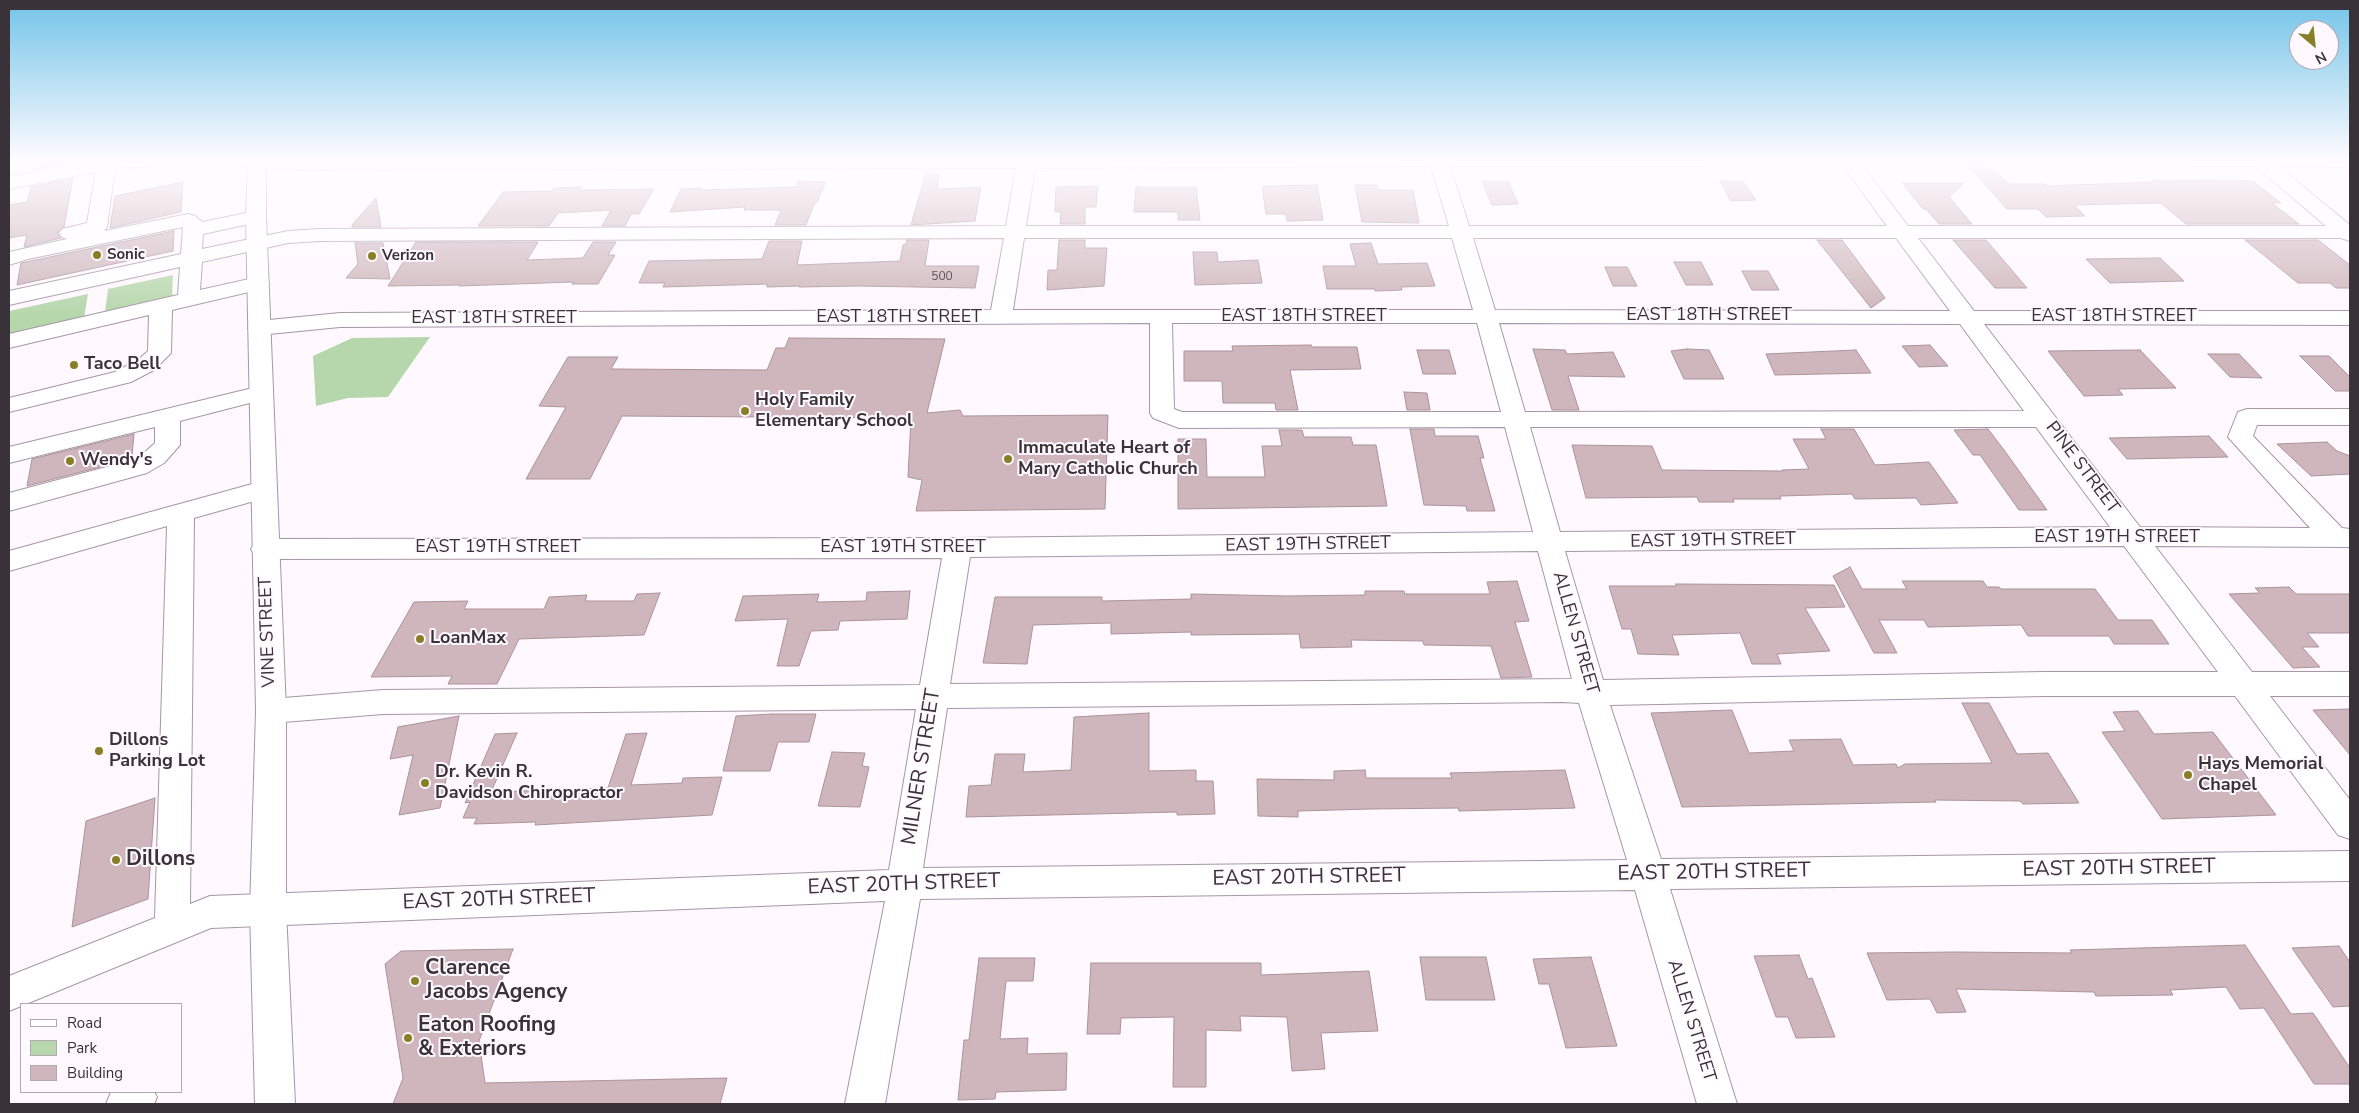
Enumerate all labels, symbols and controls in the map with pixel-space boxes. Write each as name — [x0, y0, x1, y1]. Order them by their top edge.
north arrow — [2289, 20, 2339, 70]
text: N — [2312, 47, 2330, 69]
place label: Sonic — [107, 246, 145, 264]
place label: Verizon — [382, 247, 434, 265]
marker: Sonic — [91, 249, 103, 261]
marker: Verizon — [366, 250, 378, 262]
house number: 500 — [931, 270, 953, 284]
street label: EAST 18TH STREET — [1626, 305, 1792, 327]
street label: EAST 18TH STREET — [1221, 306, 1387, 328]
street label: EAST 18TH STREET — [2031, 306, 2197, 328]
street label: EAST 18TH STREET — [816, 307, 982, 329]
street label: EAST 18TH STREET — [411, 308, 577, 330]
place label: Taco Bell — [84, 354, 161, 376]
marker: Taco Bell — [68, 359, 80, 371]
place label: Holy Family Elementary School — [755, 390, 913, 432]
marker: Holy Family Elementary School — [739, 405, 751, 417]
street label: PINE STREET — [2040, 418, 2124, 518]
place label: Immaculate Heart of Mary Catholic Church — [1018, 438, 1198, 480]
place label: Wendy's — [80, 450, 153, 472]
marker: Immaculate Heart of Mary Catholic Church — [1002, 453, 1014, 465]
marker: Wendy's — [64, 455, 76, 467]
street label: EAST 19TH STREET — [2034, 527, 2200, 549]
street label: EAST 19TH STREET — [1630, 529, 1796, 553]
street label: EAST 19TH STREET — [1225, 533, 1391, 557]
street label: EAST 19TH STREET — [415, 537, 581, 559]
street label: EAST 19TH STREET — [820, 537, 986, 559]
street label: ALLEN STREET — [1547, 569, 1603, 697]
street label: VINE STREET — [255, 576, 281, 688]
place label: LoanMax — [430, 628, 506, 650]
marker: LoanMax — [414, 633, 426, 645]
street label: MILNER STREET — [897, 687, 947, 847]
place label: Dillons Parking Lot — [109, 730, 205, 772]
marker: Dillons Parking Lot — [93, 745, 105, 757]
place label: Hays Memorial Chapel — [2198, 754, 2323, 796]
place label: Dr. Kevin R. Davidson Chiropractor — [435, 762, 623, 804]
marker: Hays Memorial Chapel — [2182, 769, 2194, 781]
marker: Dr. Kevin R. Davidson Chiropractor — [419, 777, 431, 789]
place label: Dillons — [126, 847, 195, 873]
marker: Dillons — [110, 854, 122, 866]
street label: EAST 20TH STREET — [2022, 855, 2216, 883]
street label: EAST 20TH STREET — [1617, 859, 1811, 887]
street label: EAST 20TH STREET — [1212, 864, 1406, 892]
street label: EAST 20TH STREET — [807, 869, 1001, 901]
street label: EAST 20TH STREET — [402, 884, 596, 916]
place label: Clarence Jacobs Agency — [425, 956, 567, 1006]
street label: ALLEN STREET — [1662, 957, 1720, 1085]
marker: Clarence Jacobs Agency — [409, 975, 421, 987]
legend — [20, 1003, 182, 1093]
text: Road — [67, 1013, 102, 1033]
place label: Eaton Roofing & Exteriors — [418, 1013, 556, 1063]
marker: Eaton Roofing & Exteriors — [402, 1032, 414, 1044]
text: Park — [67, 1038, 97, 1058]
text: Building — [67, 1063, 123, 1083]

